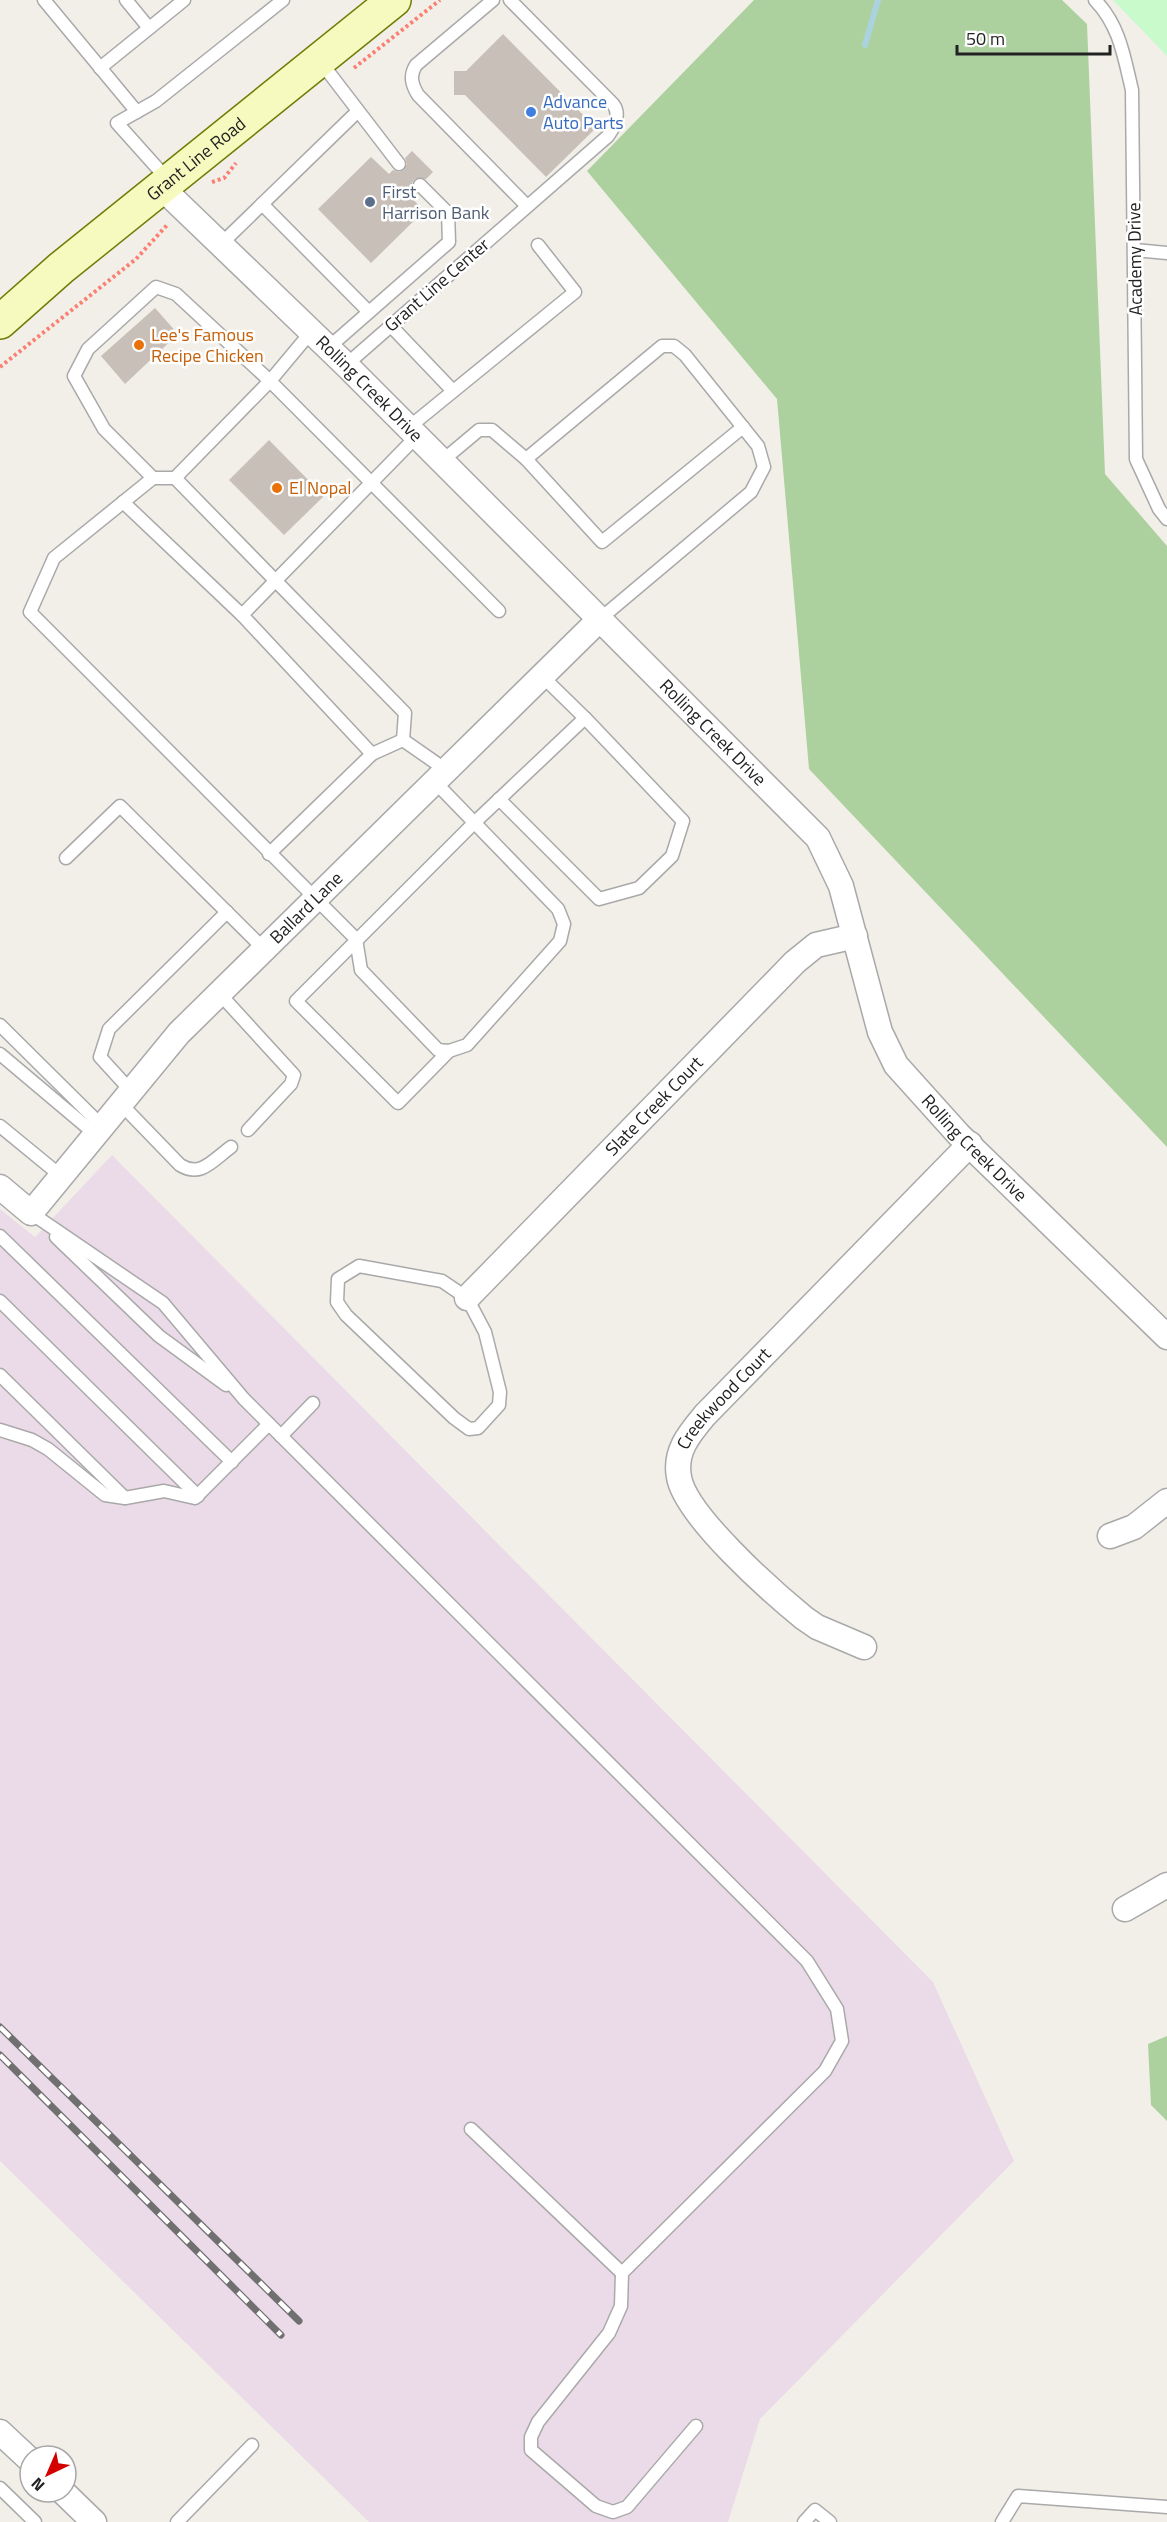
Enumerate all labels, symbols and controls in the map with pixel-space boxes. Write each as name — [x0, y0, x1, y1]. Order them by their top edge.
scale bar — [957, 18, 1110, 56]
text: 50 m — [966, 25, 1005, 52]
place label: Advance Auto Parts — [543, 88, 624, 136]
marker: Advance Auto Parts — [524, 105, 538, 119]
street label: Grant Line Road — [140, 110, 251, 207]
place label: First Harrison Bank — [382, 178, 490, 226]
marker: First Harrison Bank — [363, 195, 377, 209]
street label: Academy Drive — [1120, 202, 1149, 316]
street label: Grant Line Center — [378, 231, 495, 338]
place label: Lee's Famous Recipe Chicken — [151, 321, 264, 369]
street label: Rolling Creek Drive — [310, 329, 429, 448]
marker: Lee's Famous Recipe Chicken — [132, 338, 146, 352]
place label: El Nopal — [289, 474, 351, 501]
marker: El Nopal — [270, 481, 284, 495]
street label: Rolling Creek Drive — [654, 673, 773, 792]
street label: Ballard Lane — [263, 865, 349, 950]
street label: Slate Creek Court — [599, 1049, 709, 1162]
street label: Rolling Creek Drive — [915, 1088, 1034, 1208]
street label: Creekwood Court — [669, 1341, 777, 1454]
north arrow — [18, 2444, 78, 2504]
text: N — [25, 2472, 50, 2497]

